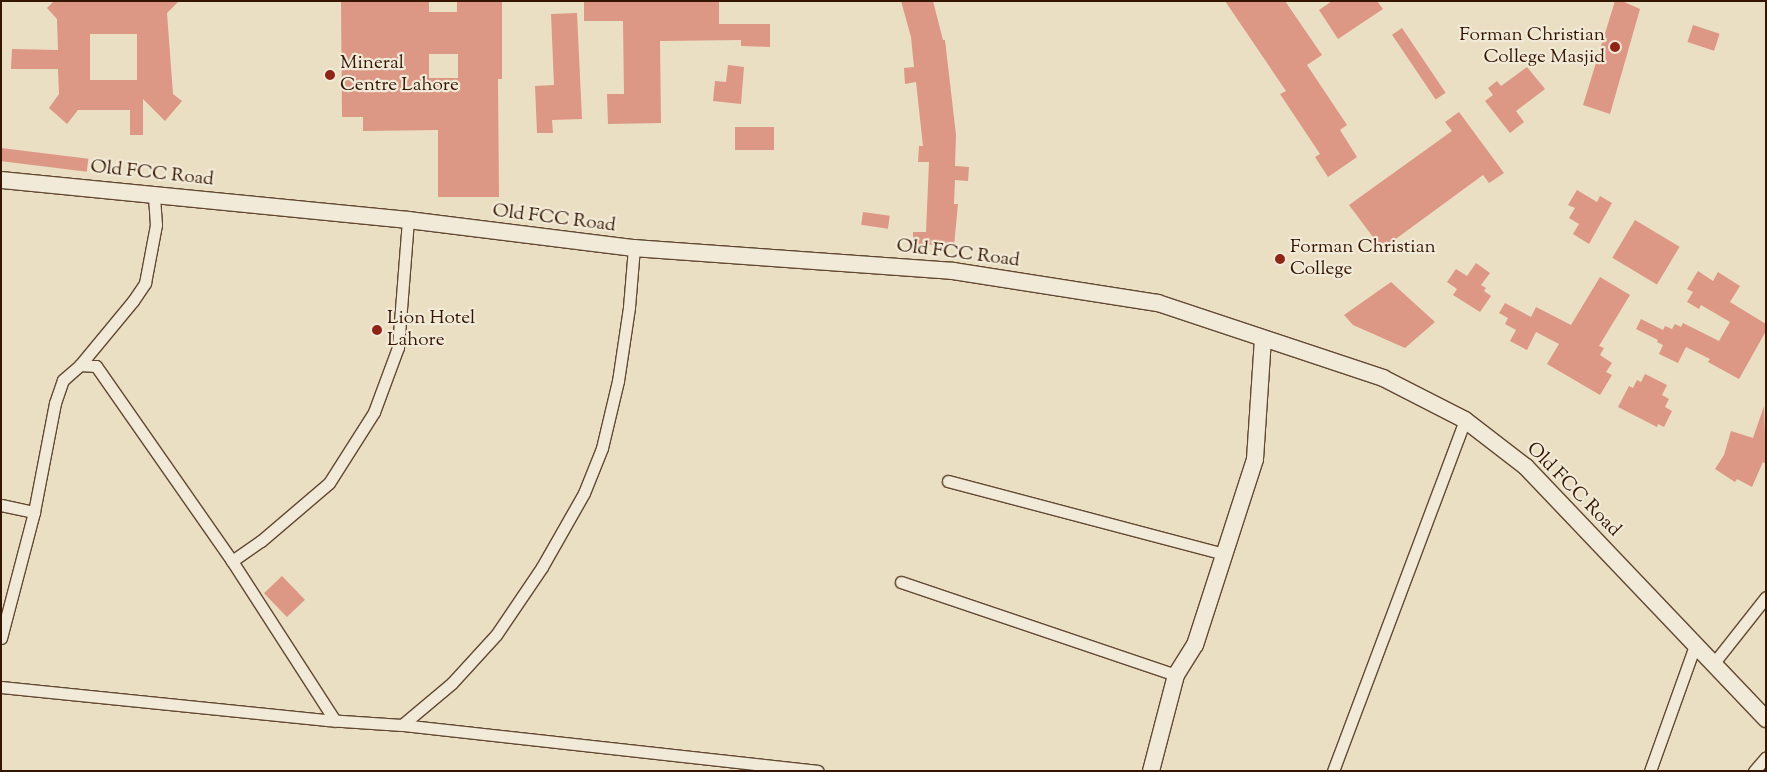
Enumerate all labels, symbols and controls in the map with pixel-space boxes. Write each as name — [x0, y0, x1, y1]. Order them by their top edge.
place label: Forman Christian College Masjid — [1459, 25, 1605, 69]
marker: Forman Christian College Masjid — [1609, 41, 1621, 53]
place label: Mineral Centre Lahore — [340, 53, 459, 97]
marker: Mineral Centre Lahore — [324, 69, 336, 81]
street label: Old FCC Road — [89, 156, 215, 192]
street label: Old FCC Road — [491, 200, 617, 238]
street label: Old FCC Road — [895, 235, 1021, 273]
place label: Forman Christian College — [1290, 237, 1436, 281]
marker: Forman Christian College — [1274, 253, 1286, 265]
place label: Lion Hotel Lahore — [387, 308, 475, 352]
marker: Lion Hotel Lahore — [371, 324, 383, 336]
street label: Old FCC Road — [1521, 438, 1625, 542]

